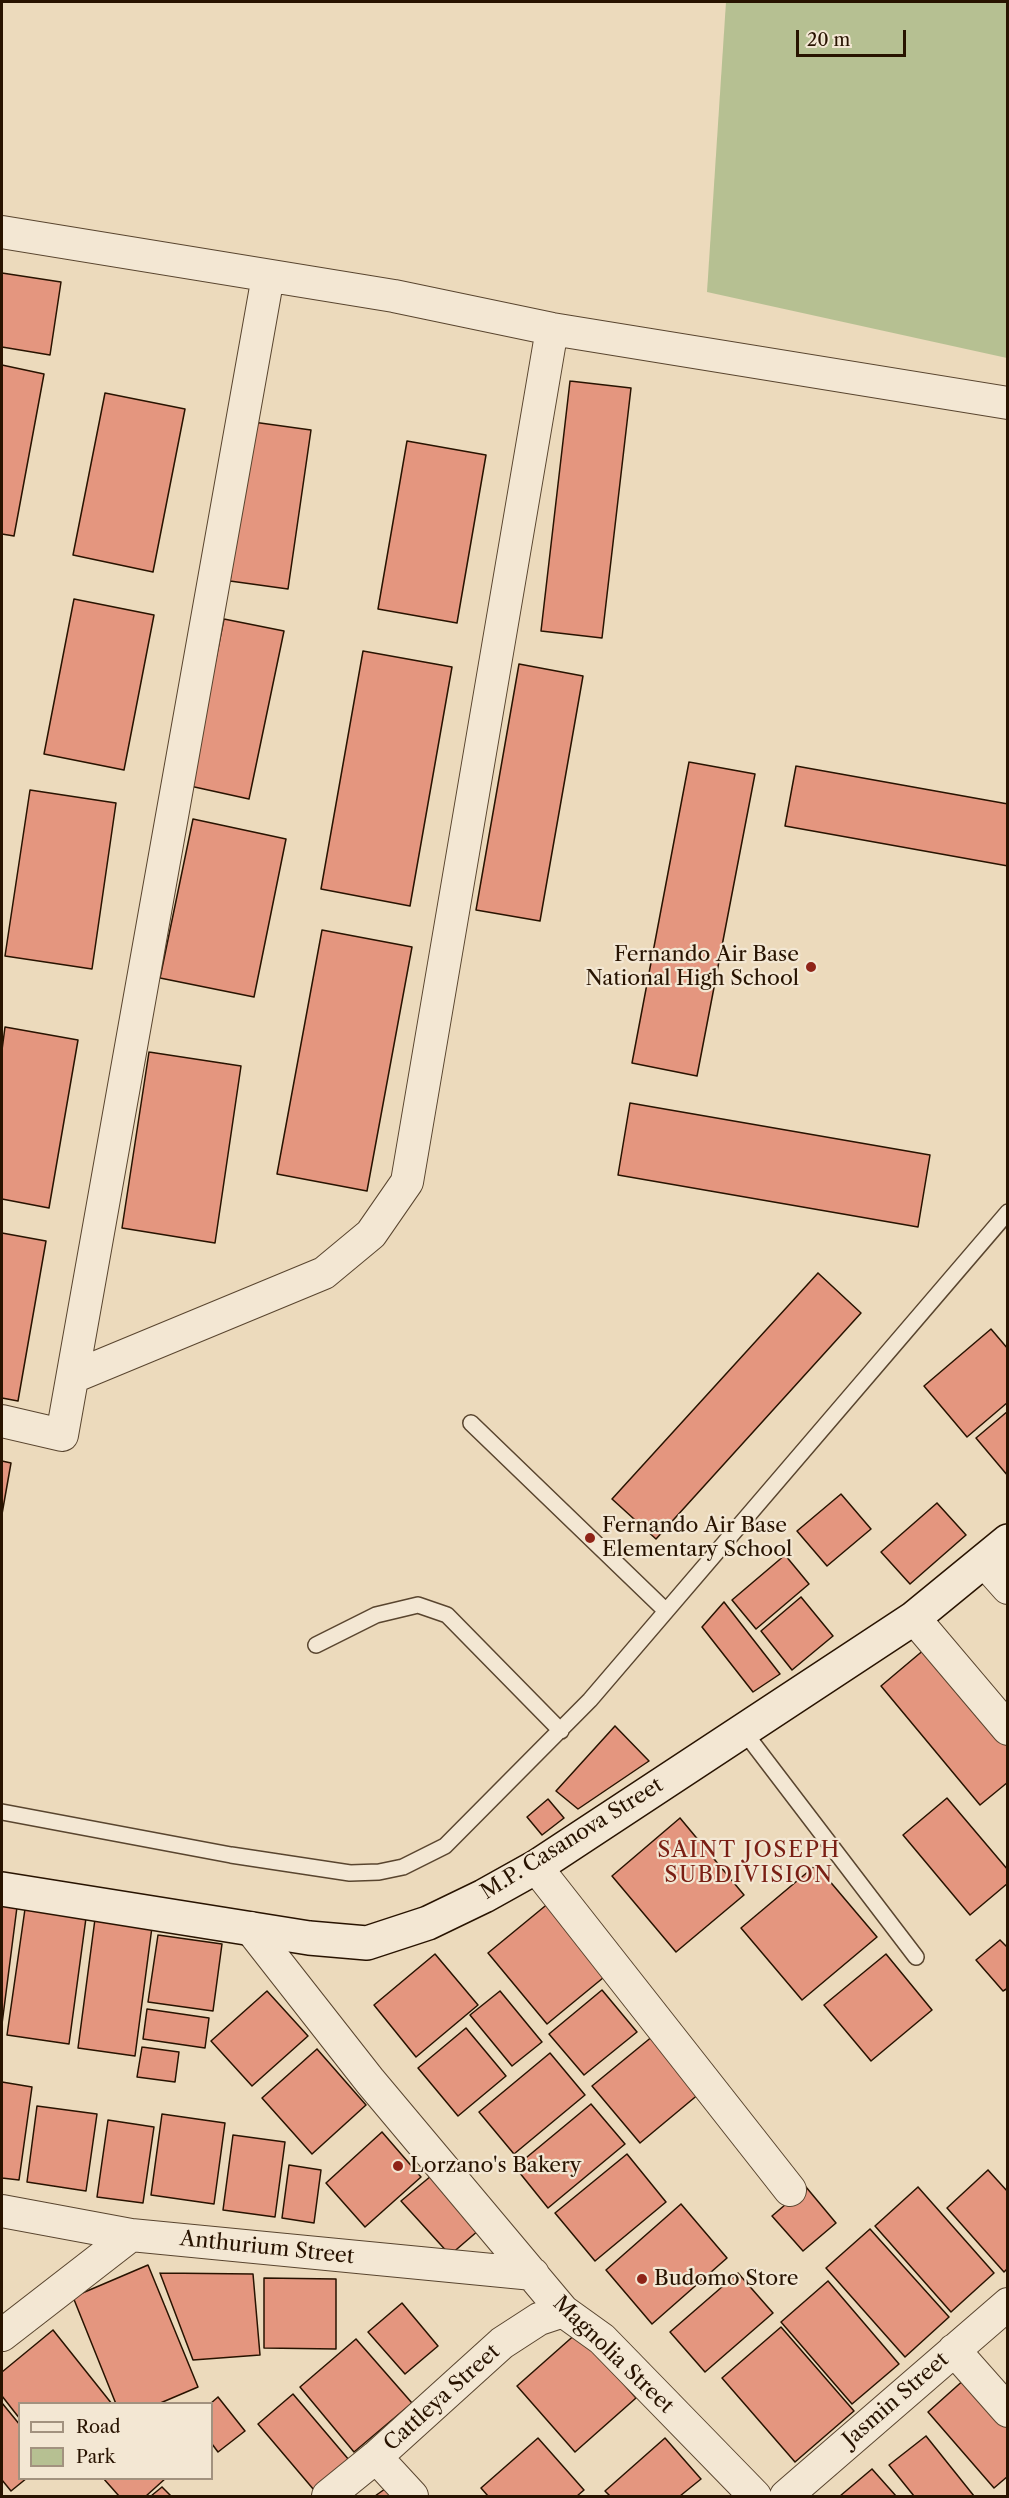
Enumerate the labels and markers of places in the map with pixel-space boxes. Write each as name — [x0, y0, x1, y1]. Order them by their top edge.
place label: Fernando Air Base National High School — [585, 942, 799, 992]
marker: Fernando Air Base National High School — [804, 960, 818, 974]
place label: Fernando Air Base Elementary School — [602, 1513, 792, 1563]
marker: Fernando Air Base Elementary School — [583, 1531, 597, 1545]
place label: Lorzano's Bakery — [410, 2153, 582, 2179]
marker: Lorzano's Bakery — [391, 2159, 405, 2173]
place label: Budomo Store — [654, 2266, 798, 2292]
marker: Budomo Store — [635, 2272, 649, 2286]

